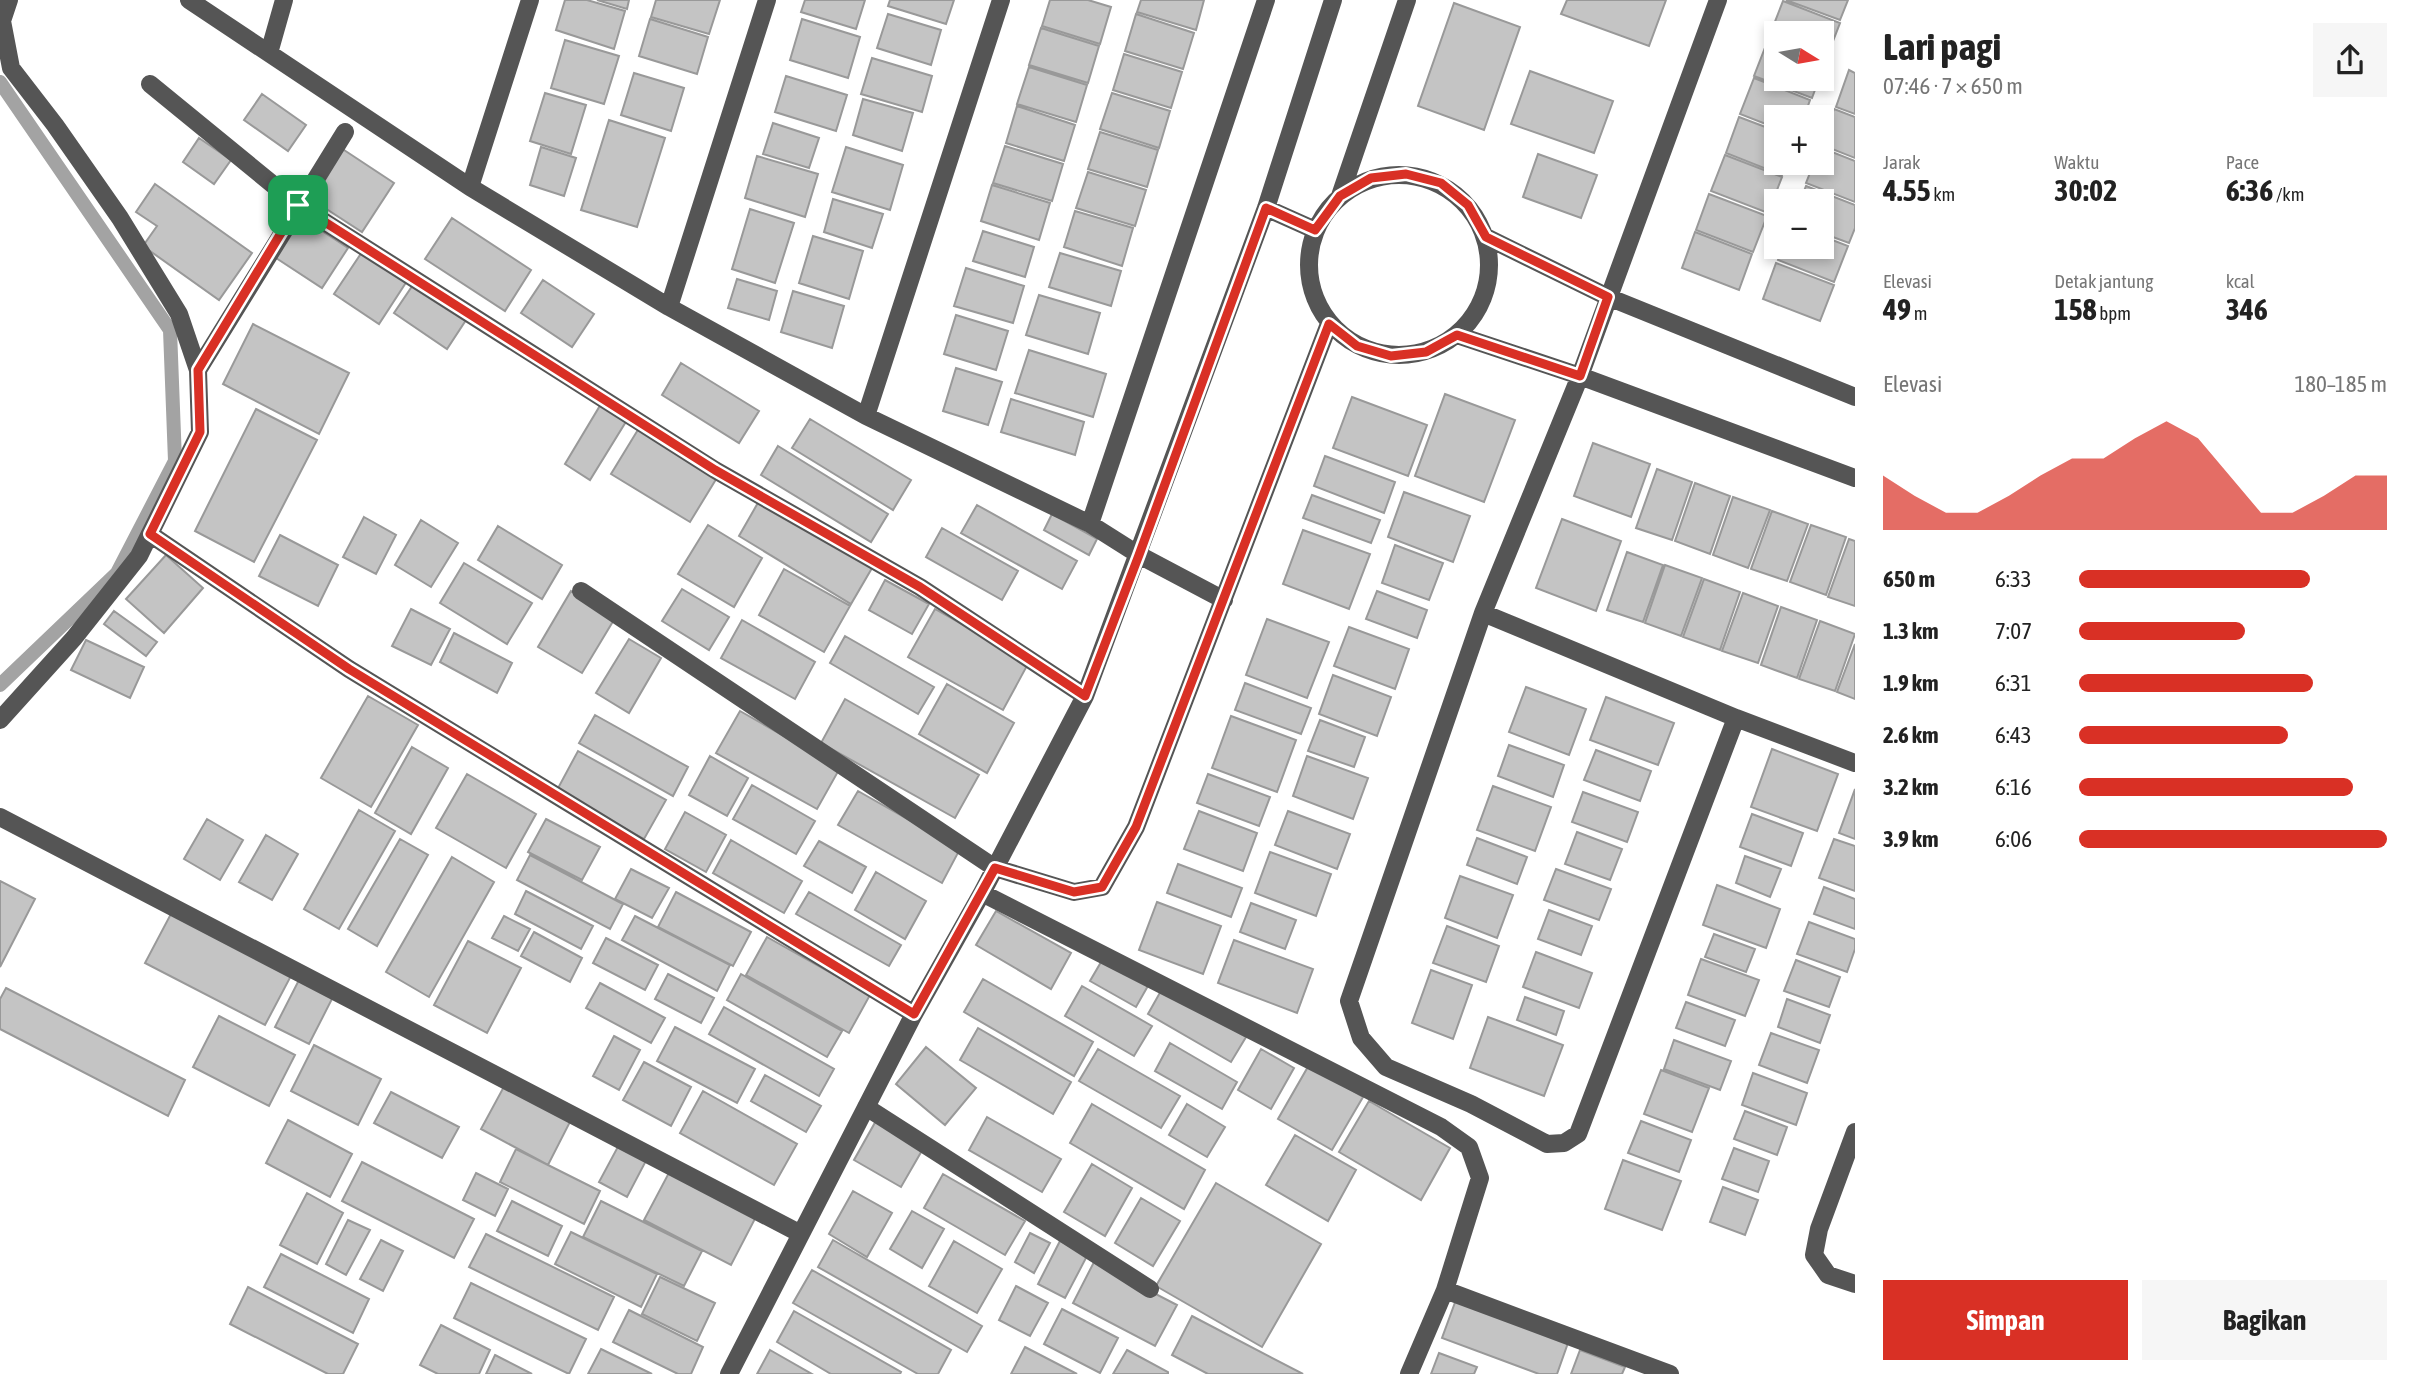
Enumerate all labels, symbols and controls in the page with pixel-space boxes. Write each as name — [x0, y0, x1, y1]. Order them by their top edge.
north arrow — [1764, 21, 1834, 91]
map controls — [1764, 21, 1834, 259]
button: share — [2313, 23, 2387, 97]
text: Lari pagi — [1883, 25, 2001, 68]
text: 07:46 · 7 × 650 m — [1883, 73, 2023, 99]
button: + — [1764, 105, 1834, 175]
text: Jarak — [1883, 151, 1920, 173]
text: Waktu — [2054, 151, 2099, 173]
text: Pace — [2226, 151, 2259, 173]
text: 4.55 — [1883, 173, 1931, 207]
text: 30:02 — [2054, 173, 2117, 207]
text: 6:36 — [2226, 173, 2273, 207]
pin — [268, 175, 328, 235]
text: km — [1931, 183, 1955, 205]
text: /km — [2273, 183, 2304, 205]
icon: arrive — [279, 186, 317, 224]
button: − — [1764, 189, 1834, 259]
text: Elevasi — [1883, 270, 1932, 292]
text: Detak jantung — [2054, 270, 2153, 292]
text: kcal — [2226, 270, 2255, 292]
text: 49 — [1883, 292, 1911, 326]
text: 158 — [2054, 292, 2097, 326]
text: 346 — [2226, 292, 2268, 326]
text: m — [1911, 302, 1928, 324]
text: bpm — [2097, 302, 2131, 324]
text: Elevasi — [1883, 371, 1942, 397]
text: 180–185 m — [2294, 371, 2387, 397]
text: 650 m — [1883, 566, 1935, 592]
text: 6:33 — [1995, 566, 2032, 592]
text: 1.3 km — [1883, 618, 1939, 644]
text: 7:07 — [1995, 618, 2032, 644]
text: 1.9 km — [1883, 670, 1939, 696]
text: 6:31 — [1995, 670, 2032, 696]
text: 2.6 km — [1883, 722, 1939, 748]
text: 6:43 — [1995, 722, 2032, 748]
text: 3.2 km — [1883, 774, 1939, 800]
text: 6:16 — [1995, 774, 2032, 800]
text: 3.9 km — [1883, 826, 1939, 852]
text: 6:06 — [1995, 826, 2032, 852]
button: Simpan — [1883, 1280, 2128, 1360]
button: Bagikan — [2142, 1280, 2387, 1360]

